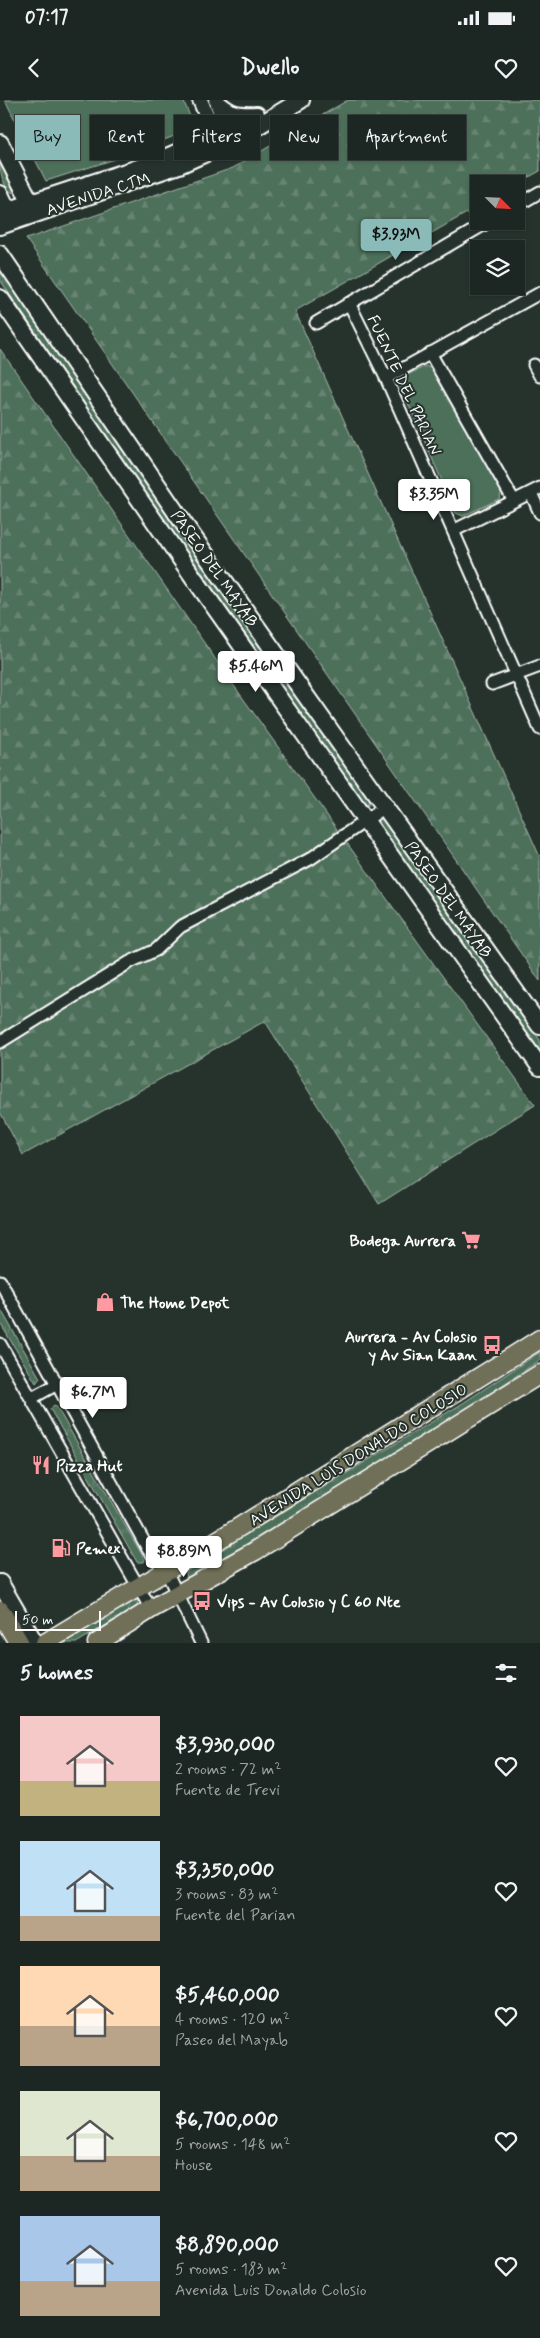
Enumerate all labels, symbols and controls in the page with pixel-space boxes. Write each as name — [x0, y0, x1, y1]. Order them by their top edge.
text: 07:17 — [25, 5, 68, 30]
icon: back — [20, 54, 48, 82]
text: Dwello — [240, 54, 300, 82]
icon: heart — [492, 54, 520, 82]
chip: Buy — [15, 115, 80, 160]
chip: Rent — [90, 115, 164, 160]
chip: Filters — [174, 115, 260, 160]
chip: New — [270, 115, 338, 160]
chip: Apartment — [348, 115, 466, 160]
street label: AVENIDA CTM — [44, 168, 153, 221]
north arrow — [470, 175, 525, 230]
map controls — [470, 175, 525, 295]
pin: $3.93M — [355, 219, 437, 261]
text: $3.93M — [372, 224, 420, 245]
button: layers — [470, 240, 525, 295]
street label: FUENTE DEL PARIAN — [362, 312, 445, 459]
pin: $3.35M — [393, 478, 475, 521]
text: $3.35M — [409, 484, 459, 505]
street label: PASEO DEL MAYAB — [166, 506, 262, 631]
pin: $5.46M — [215, 650, 297, 693]
text: $5.46M — [229, 656, 283, 677]
street label: PASEO DEL MAYAB — [400, 837, 496, 962]
supermarket icon: Bodega Aurrera — [460, 1229, 482, 1251]
place label: Bodega Aurrera — [349, 1231, 456, 1254]
shop icon: The Home Depot — [94, 1291, 116, 1313]
place label: The Home Depot — [120, 1293, 230, 1314]
place label: Aurrera - Av Colosio y Av Sian Kaan — [345, 1327, 477, 1366]
bus stop icon: Aurrera - Av Colosio y Av Sian Kaan — [481, 1334, 503, 1356]
pin: $6.7M — [58, 1376, 128, 1419]
street label: AVENIDA LUIS DONALDO COLOSIO — [246, 1379, 472, 1531]
text: $6.7M — [71, 1382, 115, 1403]
restaurant icon: Pizza Hut — [30, 1454, 52, 1476]
place label: Pizza Hut — [56, 1456, 123, 1477]
pin: $8.89M — [143, 1536, 225, 1578]
fuel station icon: Pemex — [50, 1537, 72, 1559]
place label: Pemex — [76, 1539, 120, 1560]
text: $8.89M — [157, 1541, 211, 1562]
bus stop icon: Vips - Av Colosio y C 60 Nte — [191, 1590, 213, 1612]
place label: Vips - Av Colosio y C 60 Nte — [217, 1592, 401, 1613]
scale bar — [15, 1608, 101, 1631]
text: 50 m — [22, 1611, 53, 1629]
text: 5 homes — [20, 1659, 93, 1687]
icon: filters — [492, 1659, 520, 1687]
text: $3,930,000 — [175, 1731, 275, 1759]
icon: home — [60, 1736, 120, 1796]
icon: heart — [492, 1752, 520, 1780]
text: 2 rooms · 72 m² — [175, 1759, 281, 1780]
text: Fuente de Trevi — [175, 1780, 280, 1801]
text: $3,350,000 — [175, 1856, 275, 1884]
icon: home — [60, 1861, 120, 1921]
icon: heart — [492, 1877, 520, 1905]
text: 3 rooms · 83 m² — [175, 1884, 278, 1905]
text: Fuente del Parian — [175, 1905, 295, 1926]
text: $5,460,000 — [175, 1981, 280, 2009]
icon: home — [60, 1986, 120, 2046]
icon: heart — [492, 2002, 520, 2030]
text: 4 rooms · 120 m² — [175, 2009, 290, 2030]
text: Paseo del Mayab — [175, 2030, 288, 2051]
text: $6,700,000 — [175, 2106, 279, 2134]
icon: home — [60, 2111, 120, 2171]
icon: heart — [492, 2127, 520, 2155]
text: 5 rooms · 148 m² — [175, 2134, 290, 2155]
text: House — [175, 2155, 213, 2176]
text: $8,890,000 — [175, 2231, 279, 2259]
icon: home — [60, 2236, 120, 2296]
icon: heart — [492, 2252, 520, 2280]
text: 5 rooms · 183 m² — [175, 2259, 287, 2280]
text: Avenida Luis Donaldo Colosio — [175, 2280, 367, 2301]

